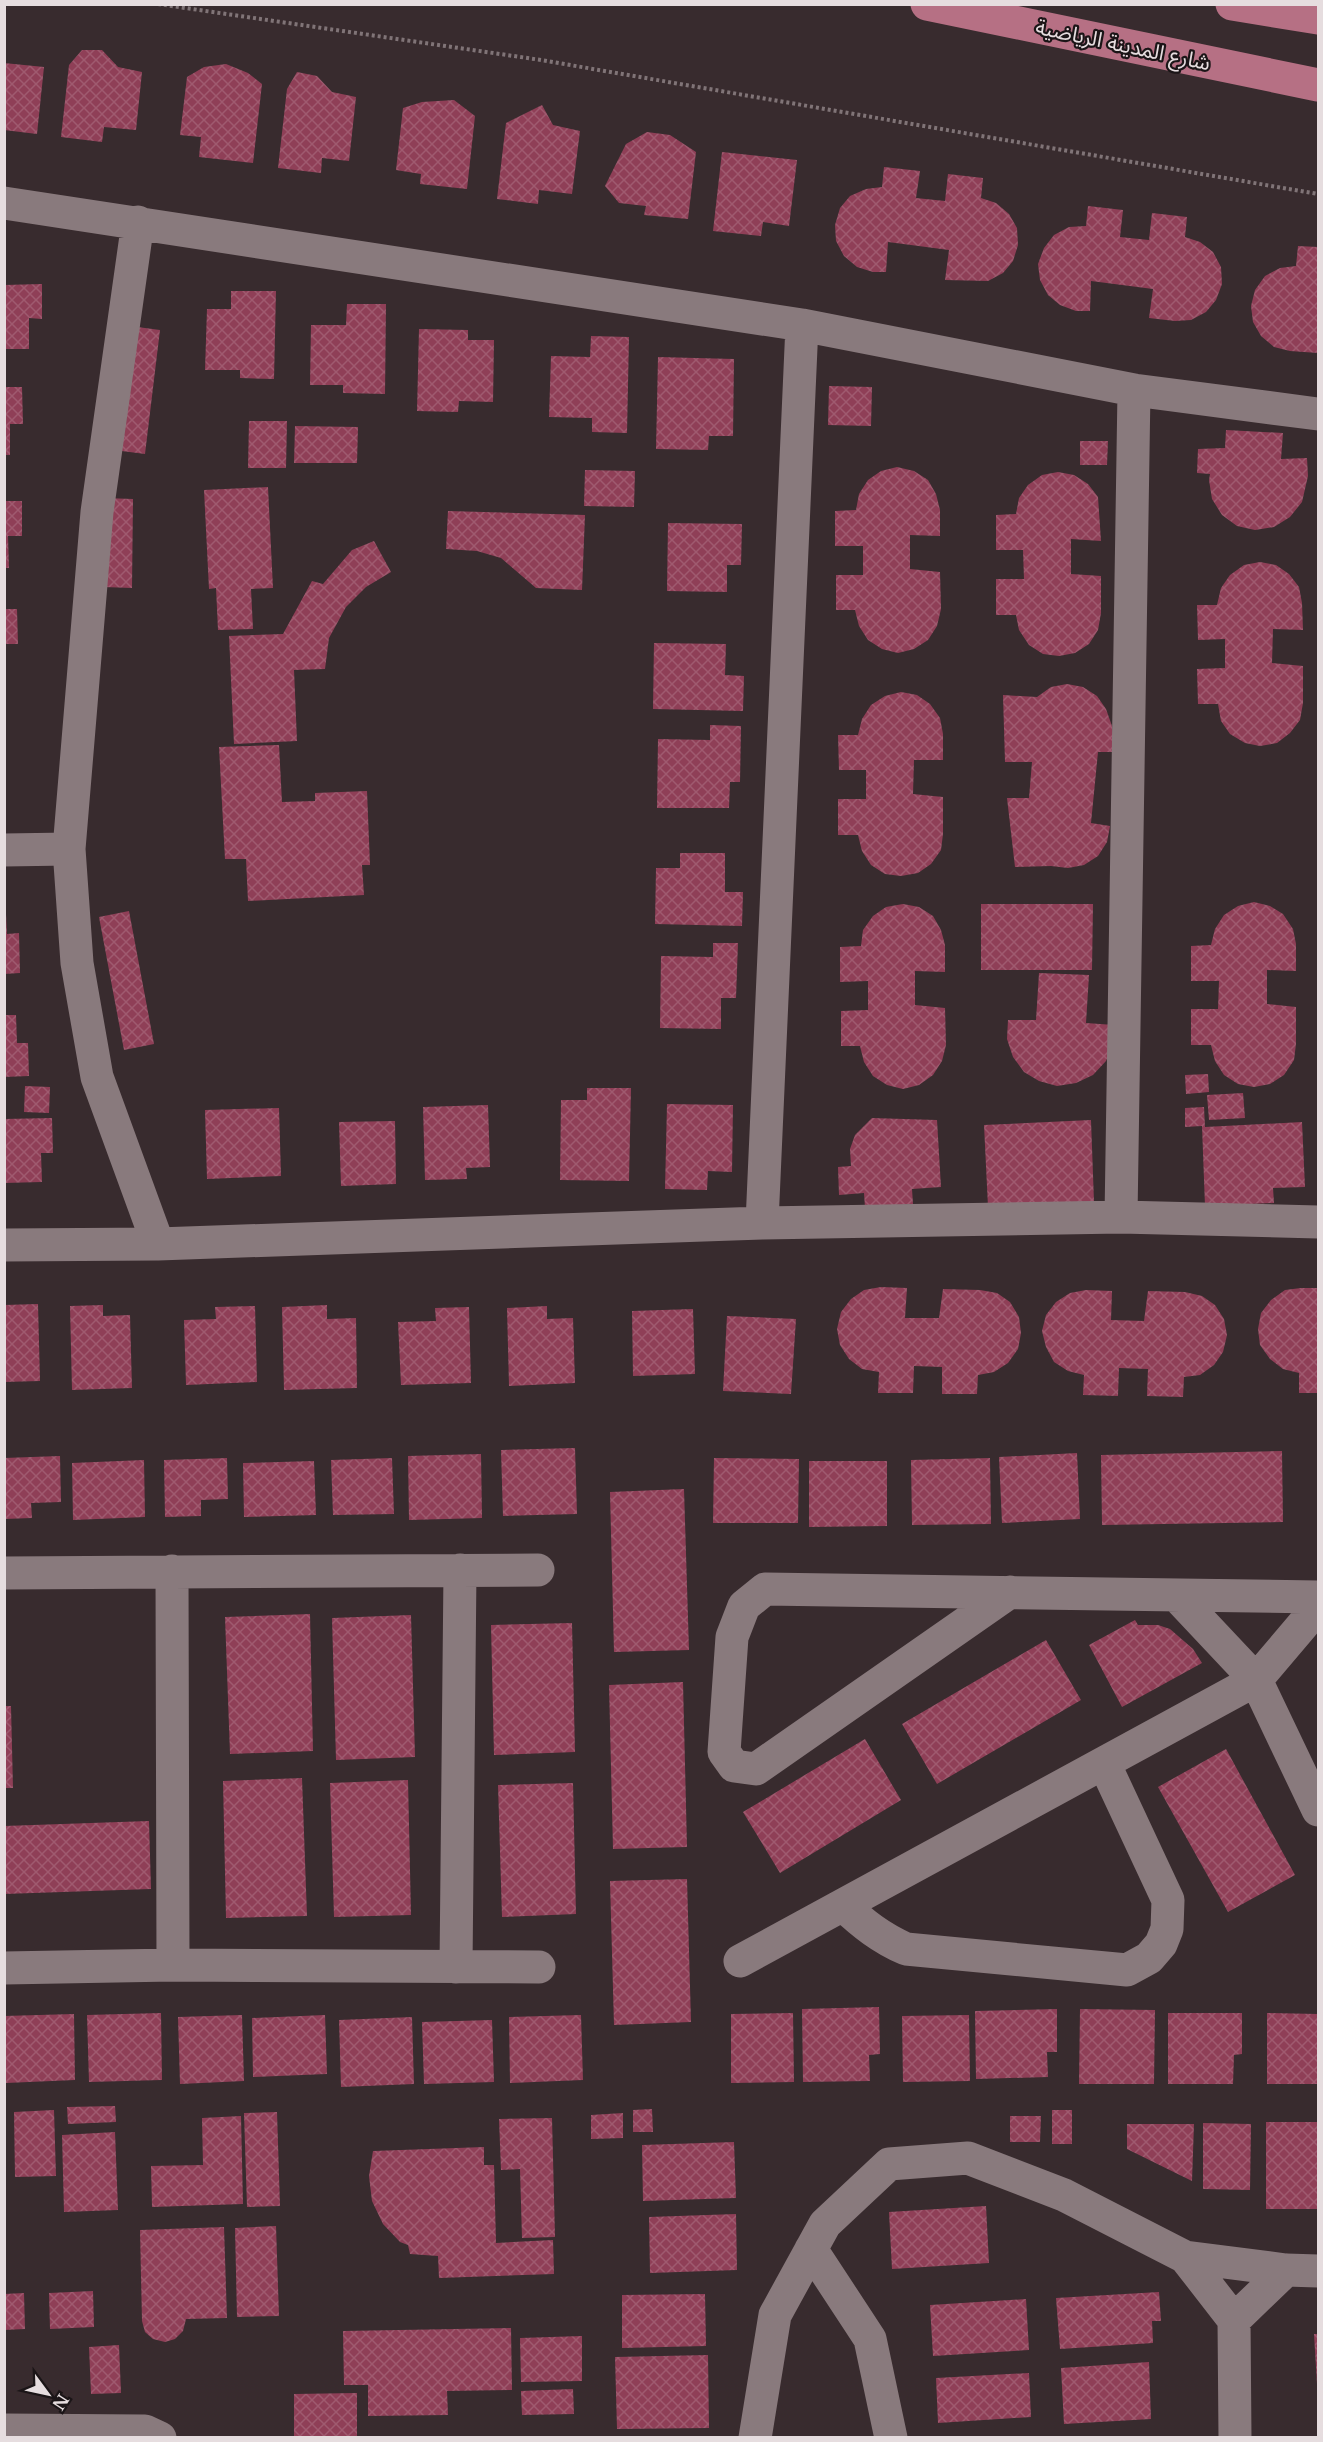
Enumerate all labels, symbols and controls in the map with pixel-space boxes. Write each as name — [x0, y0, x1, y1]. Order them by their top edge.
street label: شارع المدينة الرياضية — [1033, 14, 1213, 78]
north arrow — [18, 2364, 78, 2424]
text: N — [48, 2390, 73, 2414]

